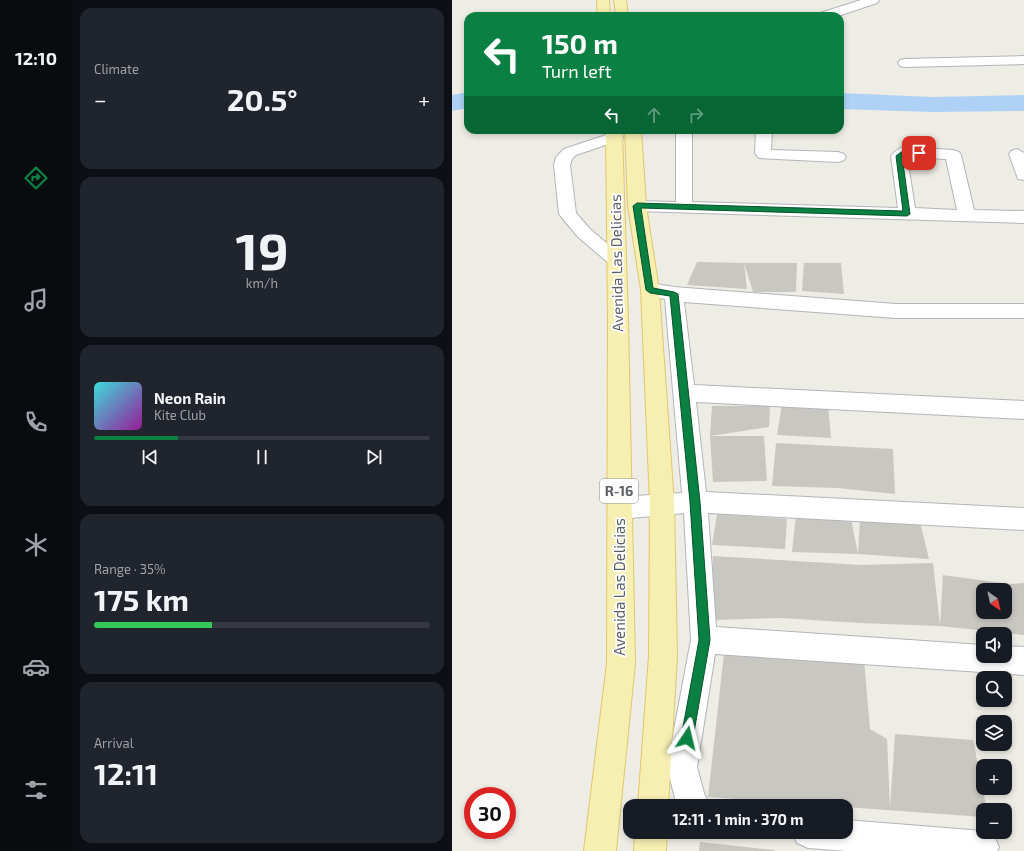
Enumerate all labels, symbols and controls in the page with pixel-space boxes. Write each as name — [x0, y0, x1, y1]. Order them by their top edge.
text: 150 m — [542, 26, 618, 60]
icon: left — [476, 28, 528, 80]
text: 12:10 — [15, 47, 57, 69]
text: Turn left — [542, 60, 612, 82]
text: Climate — [94, 61, 139, 77]
text: 20.5° — [227, 81, 298, 117]
text: − — [94, 86, 107, 112]
text: + — [418, 86, 430, 112]
icon: left — [601, 104, 623, 126]
icon: ahead — [643, 104, 665, 126]
icon: right — [685, 104, 707, 126]
pin — [902, 136, 936, 170]
icon: arrive — [908, 142, 930, 164]
icon: directions — [22, 164, 50, 192]
street label: Avenida Las Delicias — [606, 194, 626, 332]
text: 19 — [235, 218, 289, 280]
text: km/h — [246, 275, 278, 291]
icon: music — [22, 286, 50, 314]
text: Neon Rain — [154, 389, 226, 407]
text: Kite Club — [154, 407, 206, 423]
icon: phone — [22, 408, 50, 436]
icon: previous — [139, 446, 161, 468]
icon: pause — [251, 446, 273, 468]
icon: next — [363, 446, 385, 468]
road number: R-16 — [600, 479, 638, 503]
street label: Avenida Las Delicias — [610, 518, 628, 656]
icon: climate — [22, 531, 50, 559]
text: Range · 35% — [94, 561, 166, 577]
text: 175 km — [94, 581, 189, 617]
north arrow — [976, 583, 1012, 619]
map controls — [976, 583, 1012, 839]
button: sound — [976, 627, 1012, 663]
icon: car — [22, 653, 50, 681]
button: search — [976, 671, 1012, 707]
button: layers — [976, 715, 1012, 751]
position arrow — [666, 717, 708, 759]
text: Arrival — [94, 735, 134, 751]
text: 12:11 — [94, 755, 158, 791]
button: + — [976, 759, 1012, 795]
icon: filters — [22, 776, 50, 804]
speed limit sign: 30 — [464, 787, 516, 839]
button: − — [976, 803, 1012, 839]
text: 12:11 · 1 min · 370 m — [673, 810, 803, 828]

